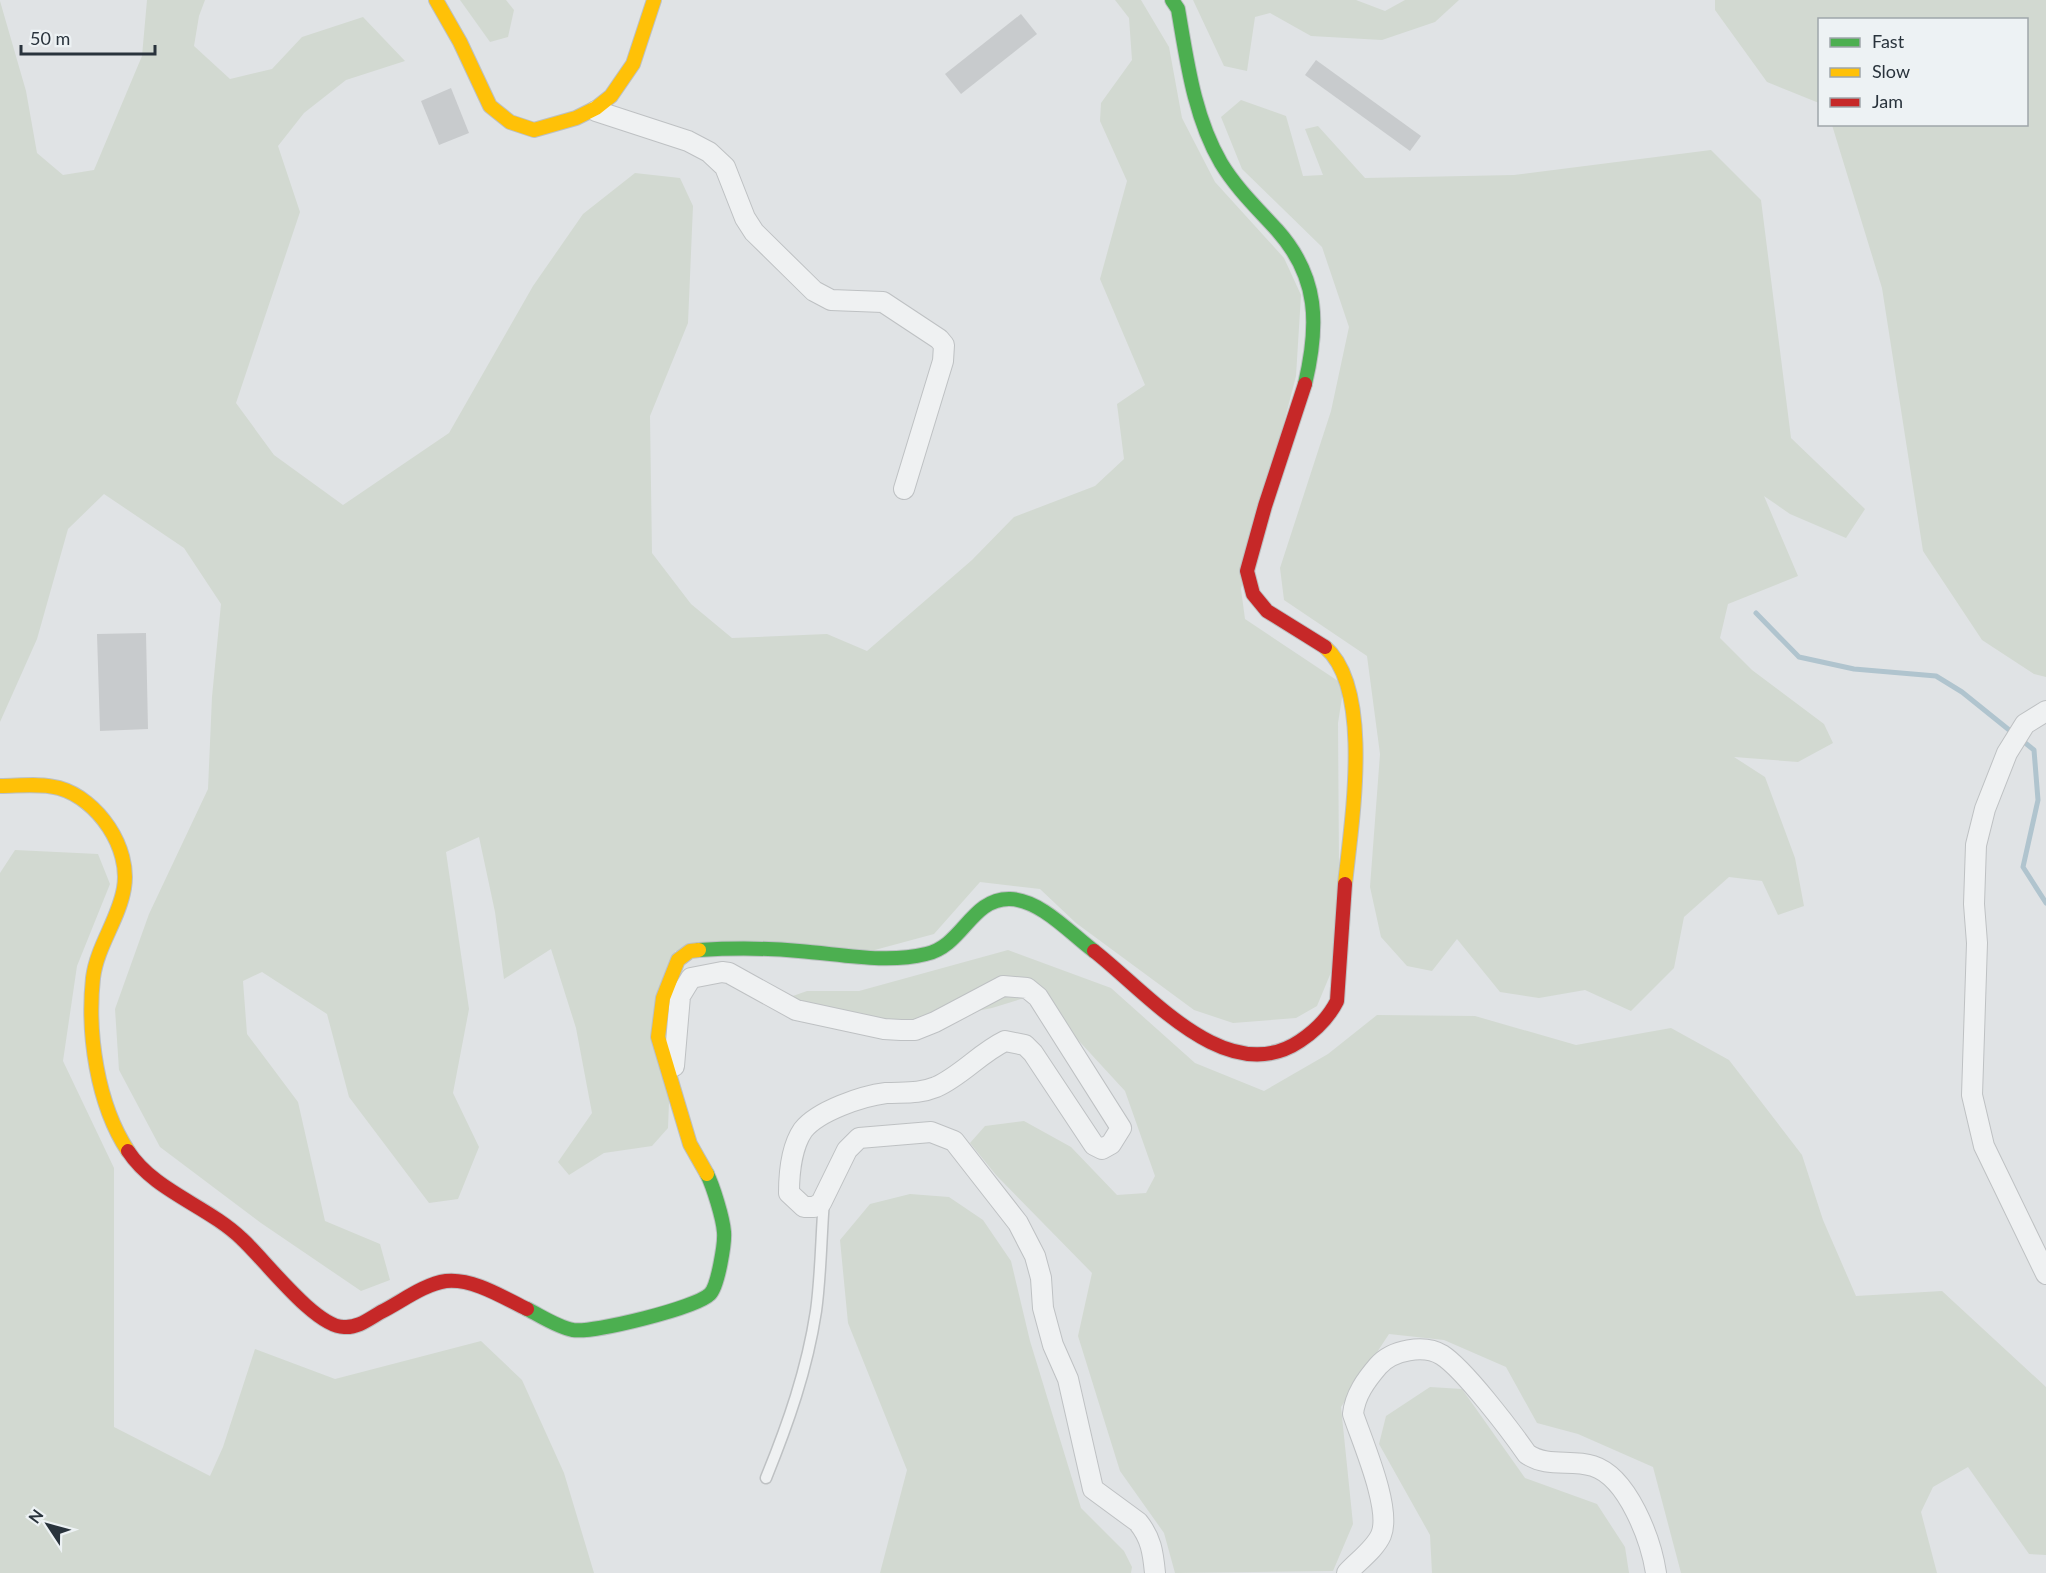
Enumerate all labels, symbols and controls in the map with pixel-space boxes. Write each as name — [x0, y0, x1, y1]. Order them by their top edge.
scale bar — [21, 18, 154, 56]
legend — [1818, 18, 2028, 126]
text: 50 m — [30, 27, 70, 49]
text: Fast — [1872, 30, 1905, 52]
text: Slow — [1872, 60, 1910, 82]
text: Jam — [1872, 90, 1903, 112]
north arrow — [18, 1495, 78, 1555]
text: N — [24, 1505, 47, 1526]

